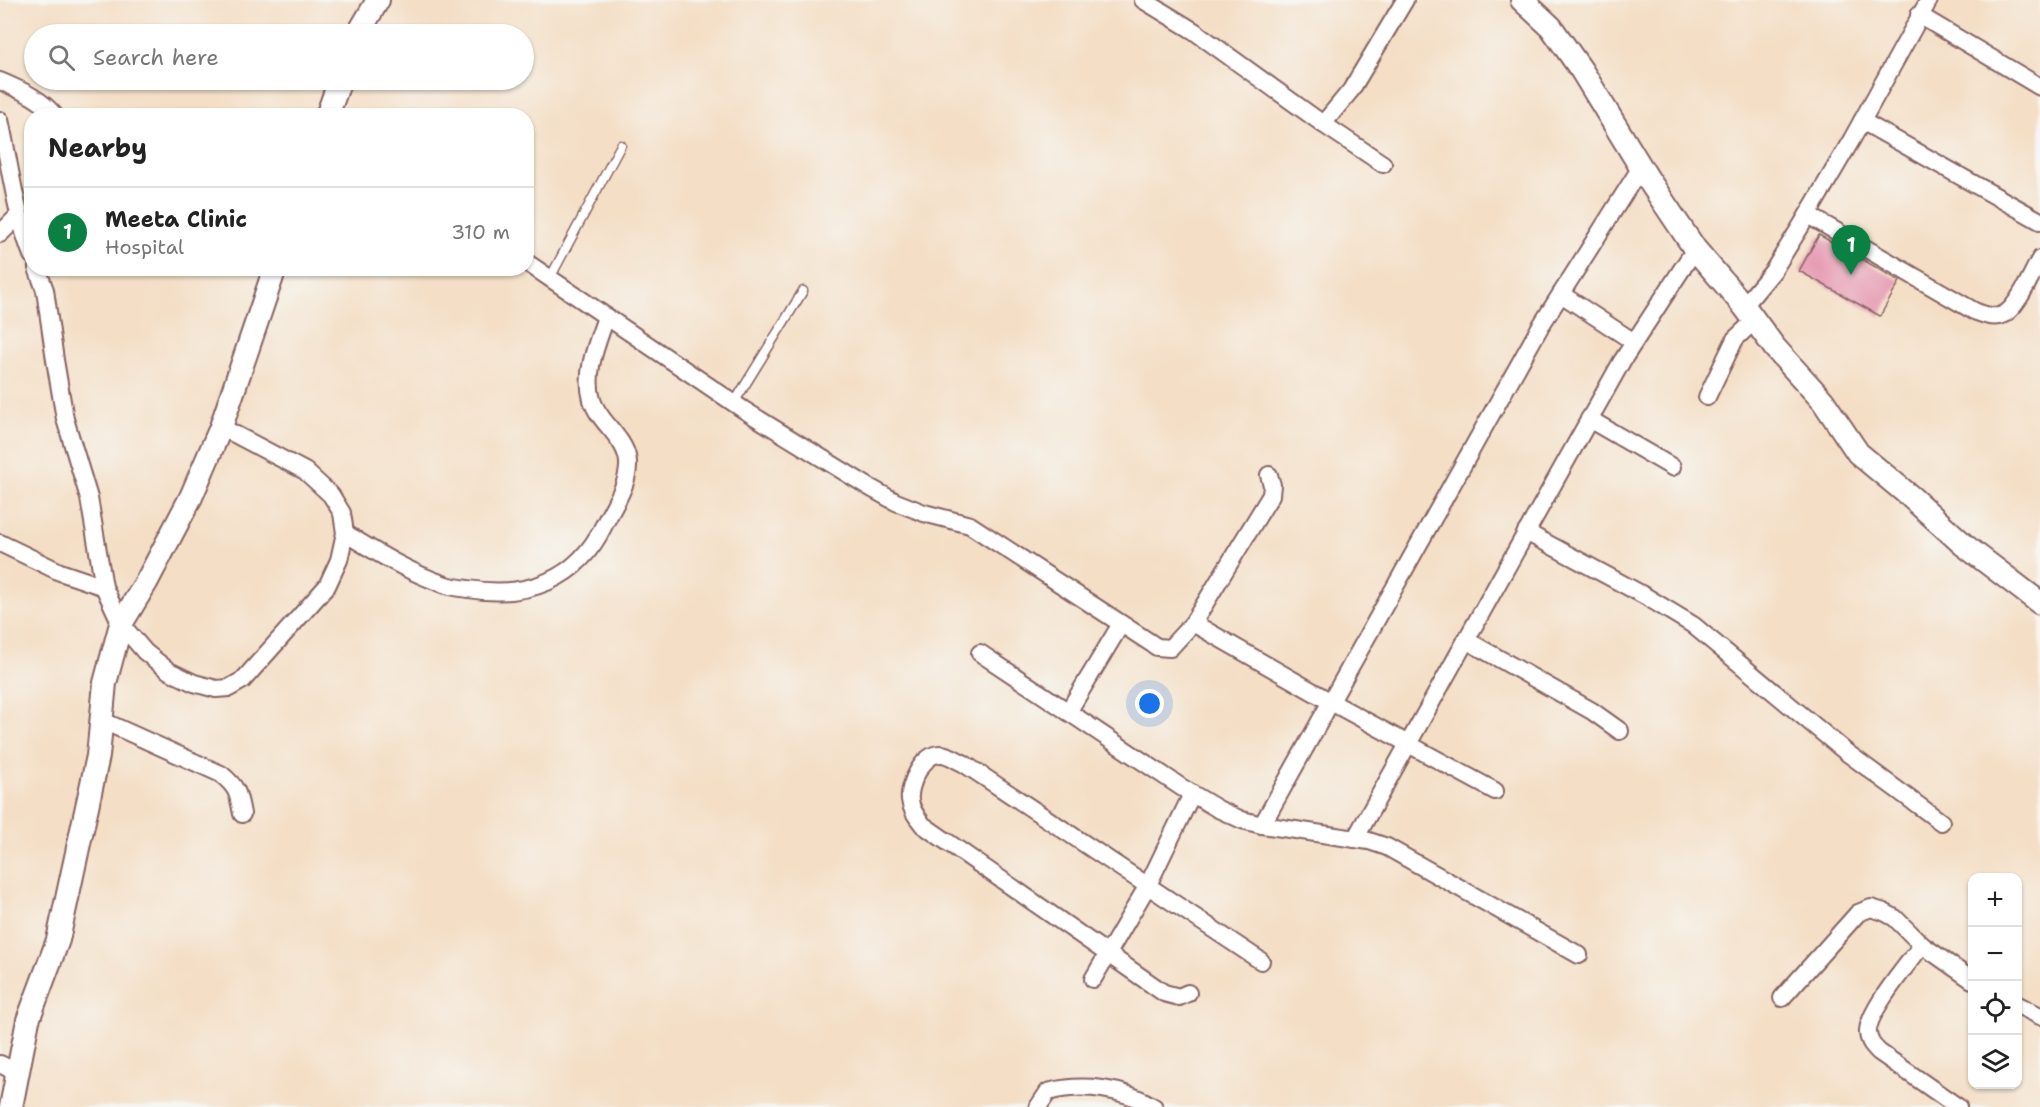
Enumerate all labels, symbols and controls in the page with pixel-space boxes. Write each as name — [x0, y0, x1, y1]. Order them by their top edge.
search box — [24, 24, 534, 90]
icon: search — [45, 41, 78, 74]
text: Search here — [93, 43, 219, 72]
text: Nearby — [48, 130, 147, 165]
text: Meeta Clinic — [105, 205, 247, 234]
text: 1 — [63, 219, 72, 245]
text: 310 m — [451, 219, 510, 245]
pin: 1 — [1832, 226, 1870, 275]
text: Hospital — [105, 234, 184, 260]
your location — [1135, 689, 1164, 718]
map controls — [1968, 873, 2022, 1089]
button: + — [1968, 873, 2022, 927]
button: − — [1968, 927, 2022, 981]
button: locate — [1968, 981, 2022, 1035]
button: layers — [1968, 1035, 2022, 1089]

